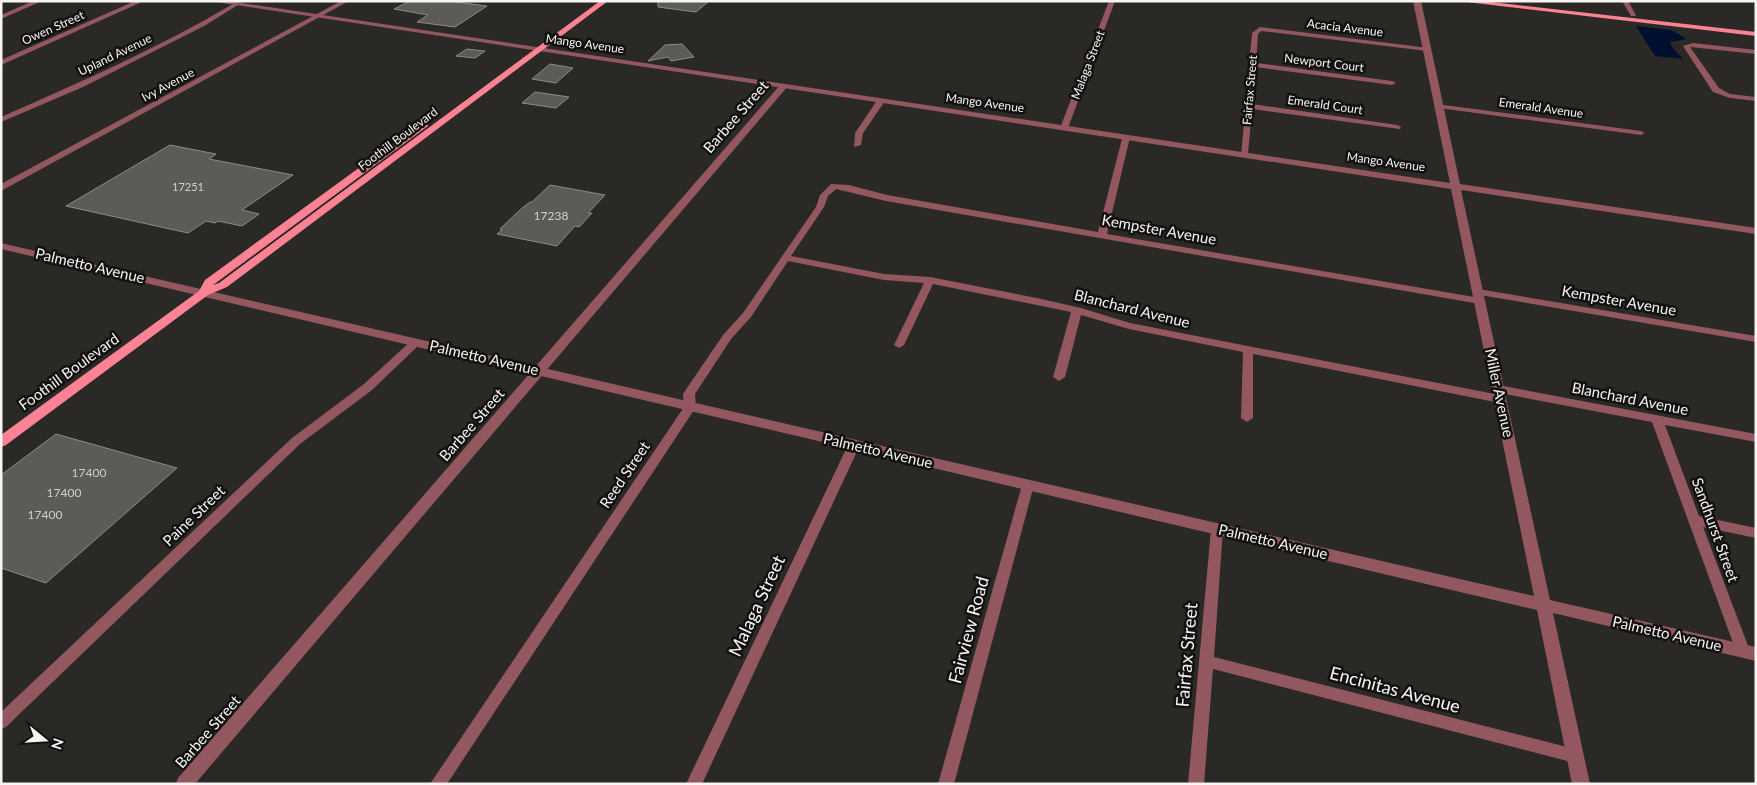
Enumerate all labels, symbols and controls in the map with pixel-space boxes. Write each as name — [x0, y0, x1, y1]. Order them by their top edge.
street label: Owen Street — [19, 7, 87, 48]
street label: Acacia Avenue — [1306, 15, 1384, 40]
street label: Malaga Street — [1068, 28, 1108, 101]
street label: Upland Avenue — [76, 30, 154, 79]
street label: Mango Avenue — [545, 31, 625, 56]
street label: Newport Court — [1283, 50, 1365, 75]
street label: Fairfax Street — [1239, 54, 1260, 125]
street label: Ivy Avenue — [139, 64, 197, 105]
street label: Barbee Street — [699, 76, 772, 156]
street label: Mango Avenue — [945, 90, 1025, 115]
street label: Emerald Court — [1286, 92, 1364, 117]
street label: Emerald Avenue — [1498, 94, 1584, 121]
street label: Foothill Boulevard — [355, 104, 440, 173]
street label: Mango Avenue — [1346, 149, 1426, 174]
house number: 17251 — [172, 180, 204, 193]
house number: 17238 — [534, 208, 568, 223]
street label: Kempster Avenue — [1101, 210, 1218, 248]
street label: Palmetto Avenue — [34, 244, 147, 286]
street label: Kempster Avenue — [1561, 281, 1678, 319]
street label: Blanchard Avenue — [1073, 285, 1192, 331]
street label: Foothill Boulevard — [15, 329, 122, 414]
street label: Palmetto Avenue — [428, 336, 541, 378]
street label: Miller Avenue — [1482, 347, 1518, 439]
street label: Blanchard Avenue — [1570, 378, 1690, 418]
street label: Barbee Street — [435, 384, 508, 464]
street label: Palmetto Avenue — [822, 429, 935, 471]
street label: Reed Street — [595, 437, 653, 511]
house number: 17400 — [72, 465, 106, 480]
street label: Sandhurst Street — [1689, 475, 1743, 585]
street label: Paine Street — [158, 481, 229, 549]
house number: 17400 — [47, 485, 81, 500]
house number: 17400 — [28, 507, 62, 522]
street label: Palmetto Avenue — [1217, 520, 1330, 562]
street label: Malaga Street — [723, 551, 789, 660]
street label: Fairview Road — [943, 574, 993, 686]
street label: Fairfax Street — [1170, 601, 1202, 708]
street label: Palmetto Avenue — [1611, 612, 1724, 654]
street label: Encinitas Avenue — [1328, 661, 1463, 717]
street label: Barbee Street — [171, 691, 244, 771]
north arrow — [20, 715, 70, 765]
text: N — [48, 736, 68, 752]

